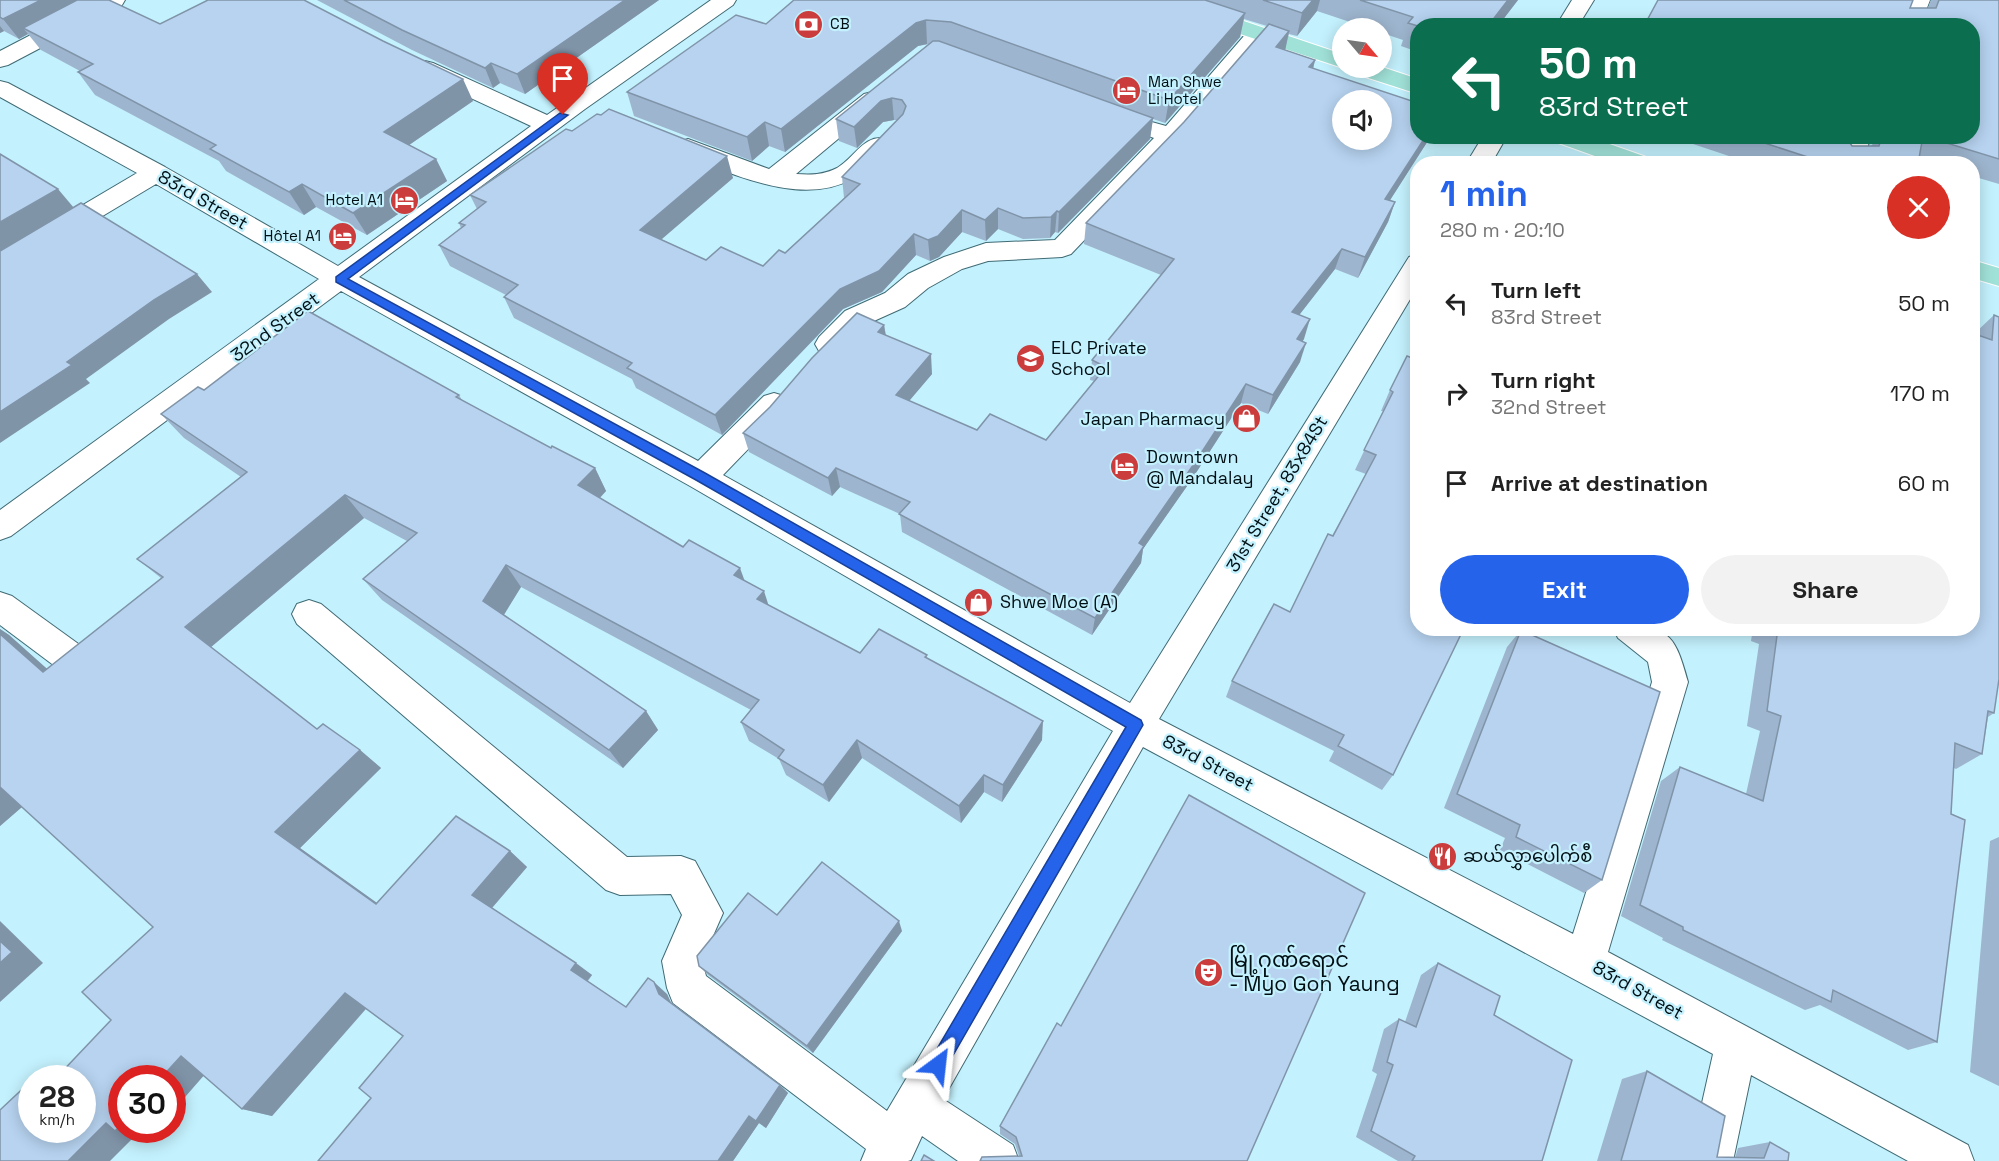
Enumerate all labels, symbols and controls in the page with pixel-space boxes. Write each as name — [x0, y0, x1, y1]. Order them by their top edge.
bank icon: CB — [793, 8, 825, 40]
place label: CB — [830, 14, 850, 33]
north arrow — [1332, 18, 1392, 78]
map controls — [1332, 18, 1392, 150]
text: 50 m — [1539, 37, 1638, 90]
icon: left — [1440, 42, 1518, 120]
pin — [537, 53, 588, 115]
icon: arrive — [546, 62, 579, 95]
place label: Man Shwe Li Hotel — [1148, 72, 1222, 108]
hotel icon: Man Shwe Li Hotel — [1111, 75, 1143, 107]
text: 83rd Street — [1539, 89, 1689, 124]
button: sound — [1332, 90, 1392, 150]
street label: 83rd Street — [154, 165, 252, 234]
text: 1 min — [1440, 171, 1528, 217]
button: close — [1887, 176, 1950, 239]
hotel icon: Hotel A1 — [388, 184, 420, 216]
place label: Hotel A1 — [326, 190, 383, 209]
text: 280 m · 20:10 — [1440, 217, 1565, 243]
hotel icon: Hôtel A1 — [326, 220, 358, 252]
place label: Hôtel A1 — [264, 226, 321, 245]
text: Turn left — [1491, 276, 1581, 304]
street label: 32nd Street — [226, 287, 324, 366]
icon: left — [1440, 287, 1473, 320]
text: 50 m — [1898, 289, 1950, 317]
text: 83rd Street — [1491, 304, 1602, 330]
place label: ELC Private School — [1051, 336, 1147, 380]
school or university icon: ELC Private School — [1014, 342, 1046, 374]
text: Turn right — [1491, 366, 1596, 394]
icon: right — [1440, 377, 1473, 410]
text: 170 m — [1890, 379, 1950, 407]
text: 32nd Street — [1491, 394, 1607, 420]
shop icon: Japan Pharmacy — [1230, 403, 1262, 435]
place label: Japan Pharmacy — [1080, 407, 1225, 430]
street label: 31st Street, 83x84St — [1221, 411, 1332, 576]
place label: Downtown @ Mandalay — [1146, 445, 1254, 489]
hotel icon: Downtown @ Mandalay — [1109, 451, 1141, 483]
icon: arrive — [1440, 467, 1473, 500]
text: Arrive at destination — [1491, 469, 1708, 497]
text: 60 m — [1898, 469, 1950, 497]
button: Exit — [1440, 555, 1689, 624]
button: Share — [1701, 555, 1950, 624]
shop icon: Shwe Moe (A) — [963, 586, 995, 618]
place label: Shwe Moe (A) — [1000, 590, 1118, 613]
street label: 83rd Street — [1159, 729, 1258, 796]
restaurant icon: ဆယ်လွှာပေါက်စီ — [1426, 840, 1458, 872]
place label: ဆယ်လွှာပေါက်စီ — [1463, 842, 1592, 871]
place label: မြို့ဂုဏ်ရောင် - Myo Gon Yaung — [1229, 944, 1400, 997]
street label: 83rd Street — [1589, 955, 1687, 1024]
theatre icon: မြို့ဂုဏ်ရောင် - Myo Gon Yaung — [1192, 956, 1224, 988]
position arrow — [906, 1033, 970, 1097]
speed limit sign: 30 — [108, 1065, 186, 1143]
text: 28 — [39, 1077, 75, 1116]
text: km/h — [39, 1110, 75, 1129]

